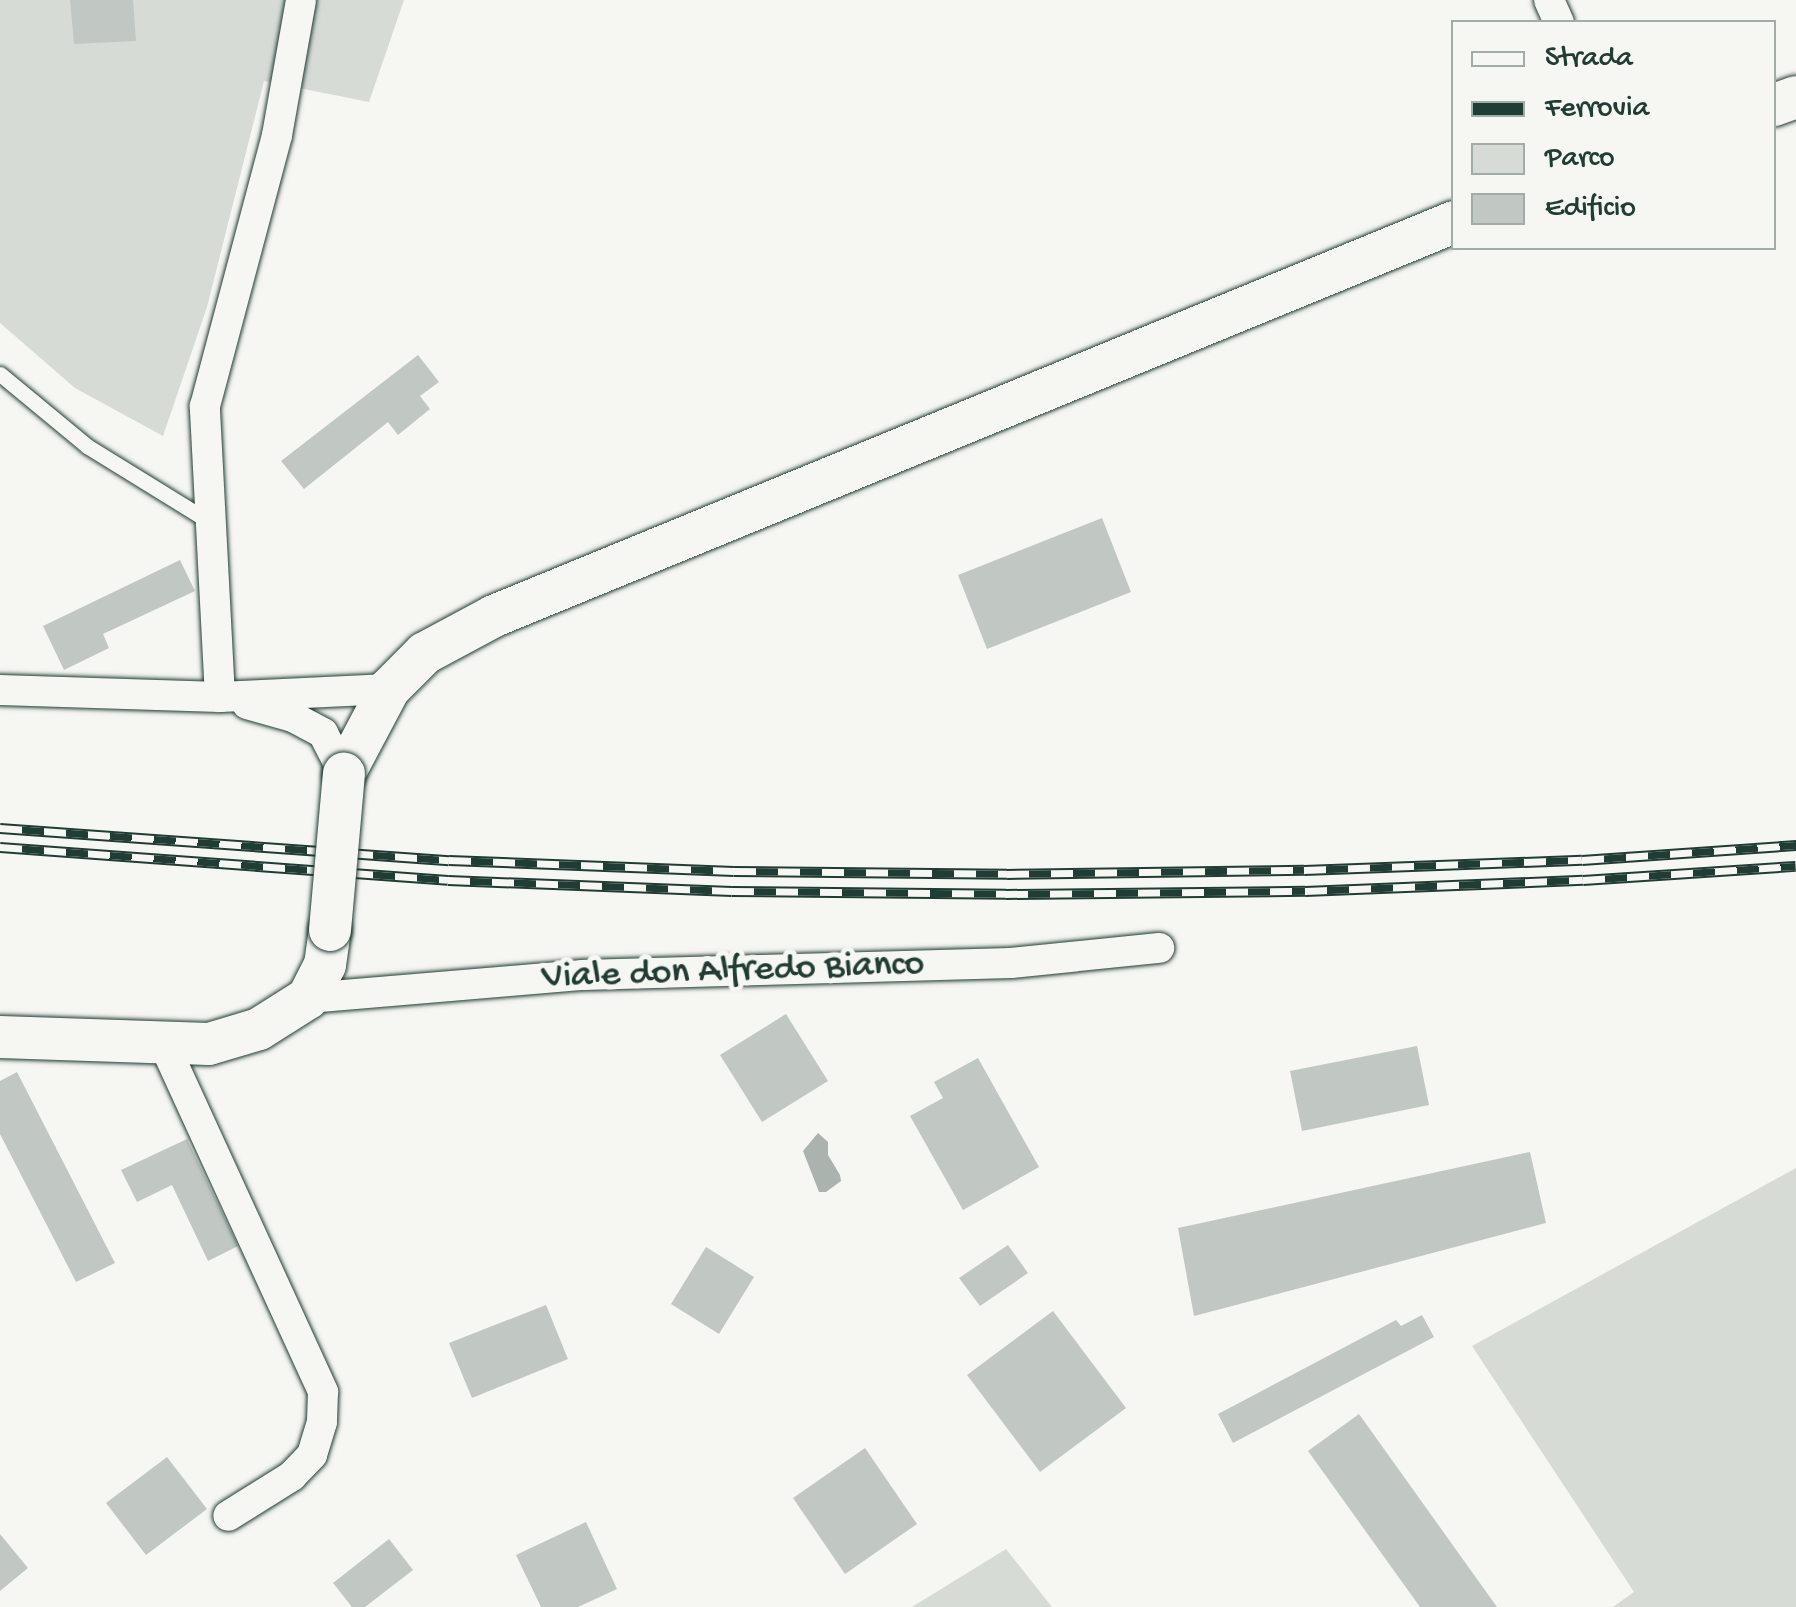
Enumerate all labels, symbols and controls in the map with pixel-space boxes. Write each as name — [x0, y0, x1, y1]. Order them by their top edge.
legend — [1451, 20, 1776, 250]
text: Strada — [1545, 42, 1633, 77]
text: Ferrovia — [1545, 92, 1649, 127]
text: Parco — [1545, 142, 1615, 177]
text: Edificio — [1545, 192, 1636, 227]
street label: Viale don Alfredo Bianco — [541, 943, 925, 1001]

